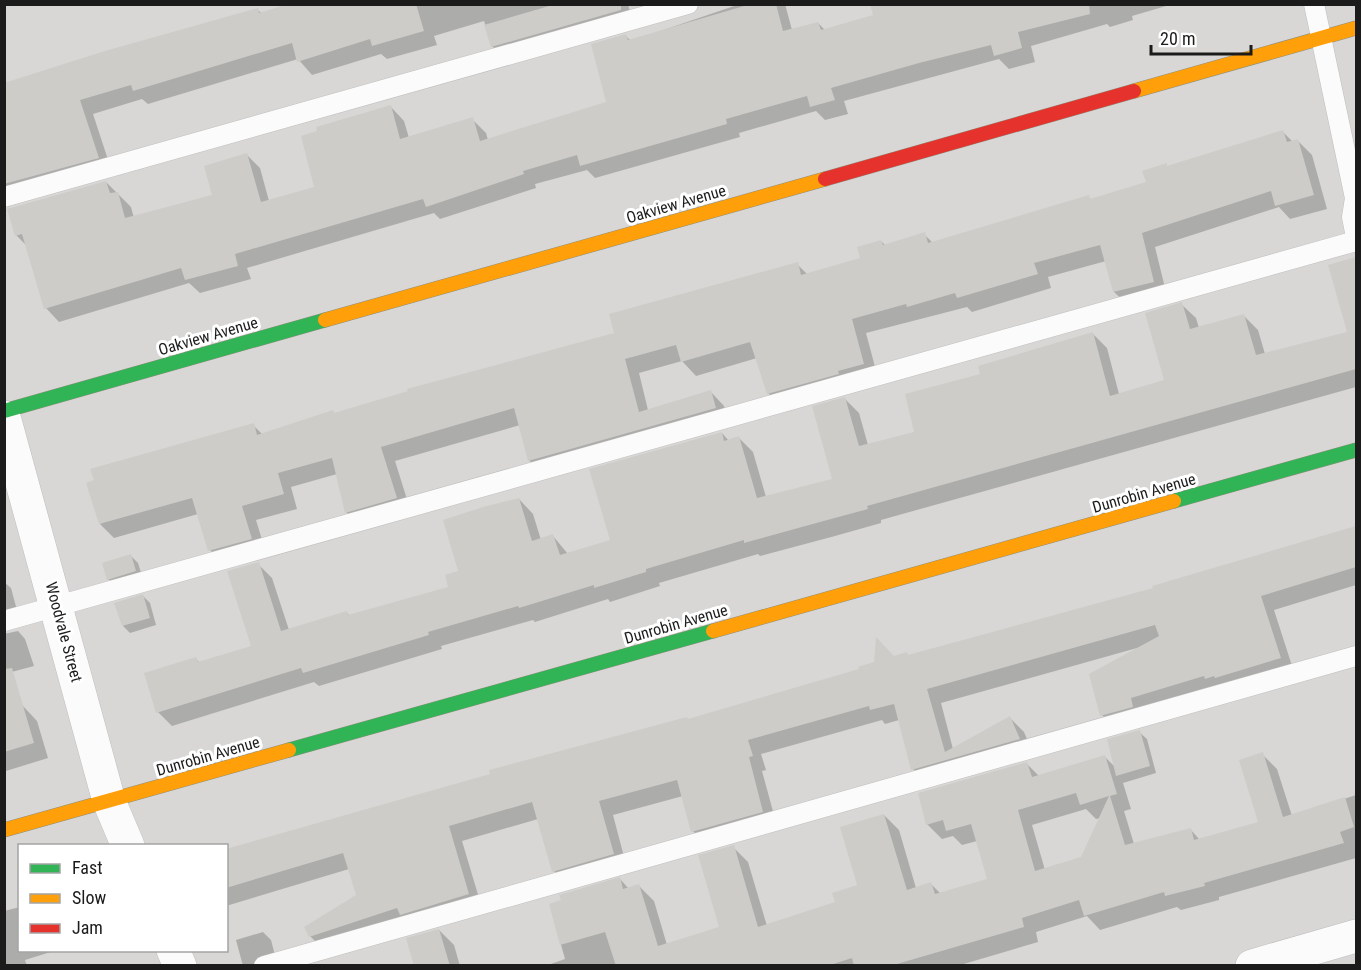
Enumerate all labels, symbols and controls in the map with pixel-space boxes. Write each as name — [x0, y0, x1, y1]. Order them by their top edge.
scale bar — [1151, 18, 1252, 56]
text: 20 m — [1160, 28, 1195, 49]
street label: Oakview Avenue — [624, 181, 728, 227]
street label: Oakview Avenue — [156, 313, 260, 359]
street label: Dunrobin Avenue — [1090, 469, 1198, 517]
street label: Woodvale Street — [42, 580, 87, 684]
street label: Dunrobin Avenue — [622, 600, 730, 648]
street label: Dunrobin Avenue — [154, 732, 262, 780]
legend — [18, 844, 228, 952]
text: Fast — [72, 857, 103, 878]
text: Slow — [72, 887, 107, 908]
text: Jam — [72, 917, 103, 938]

